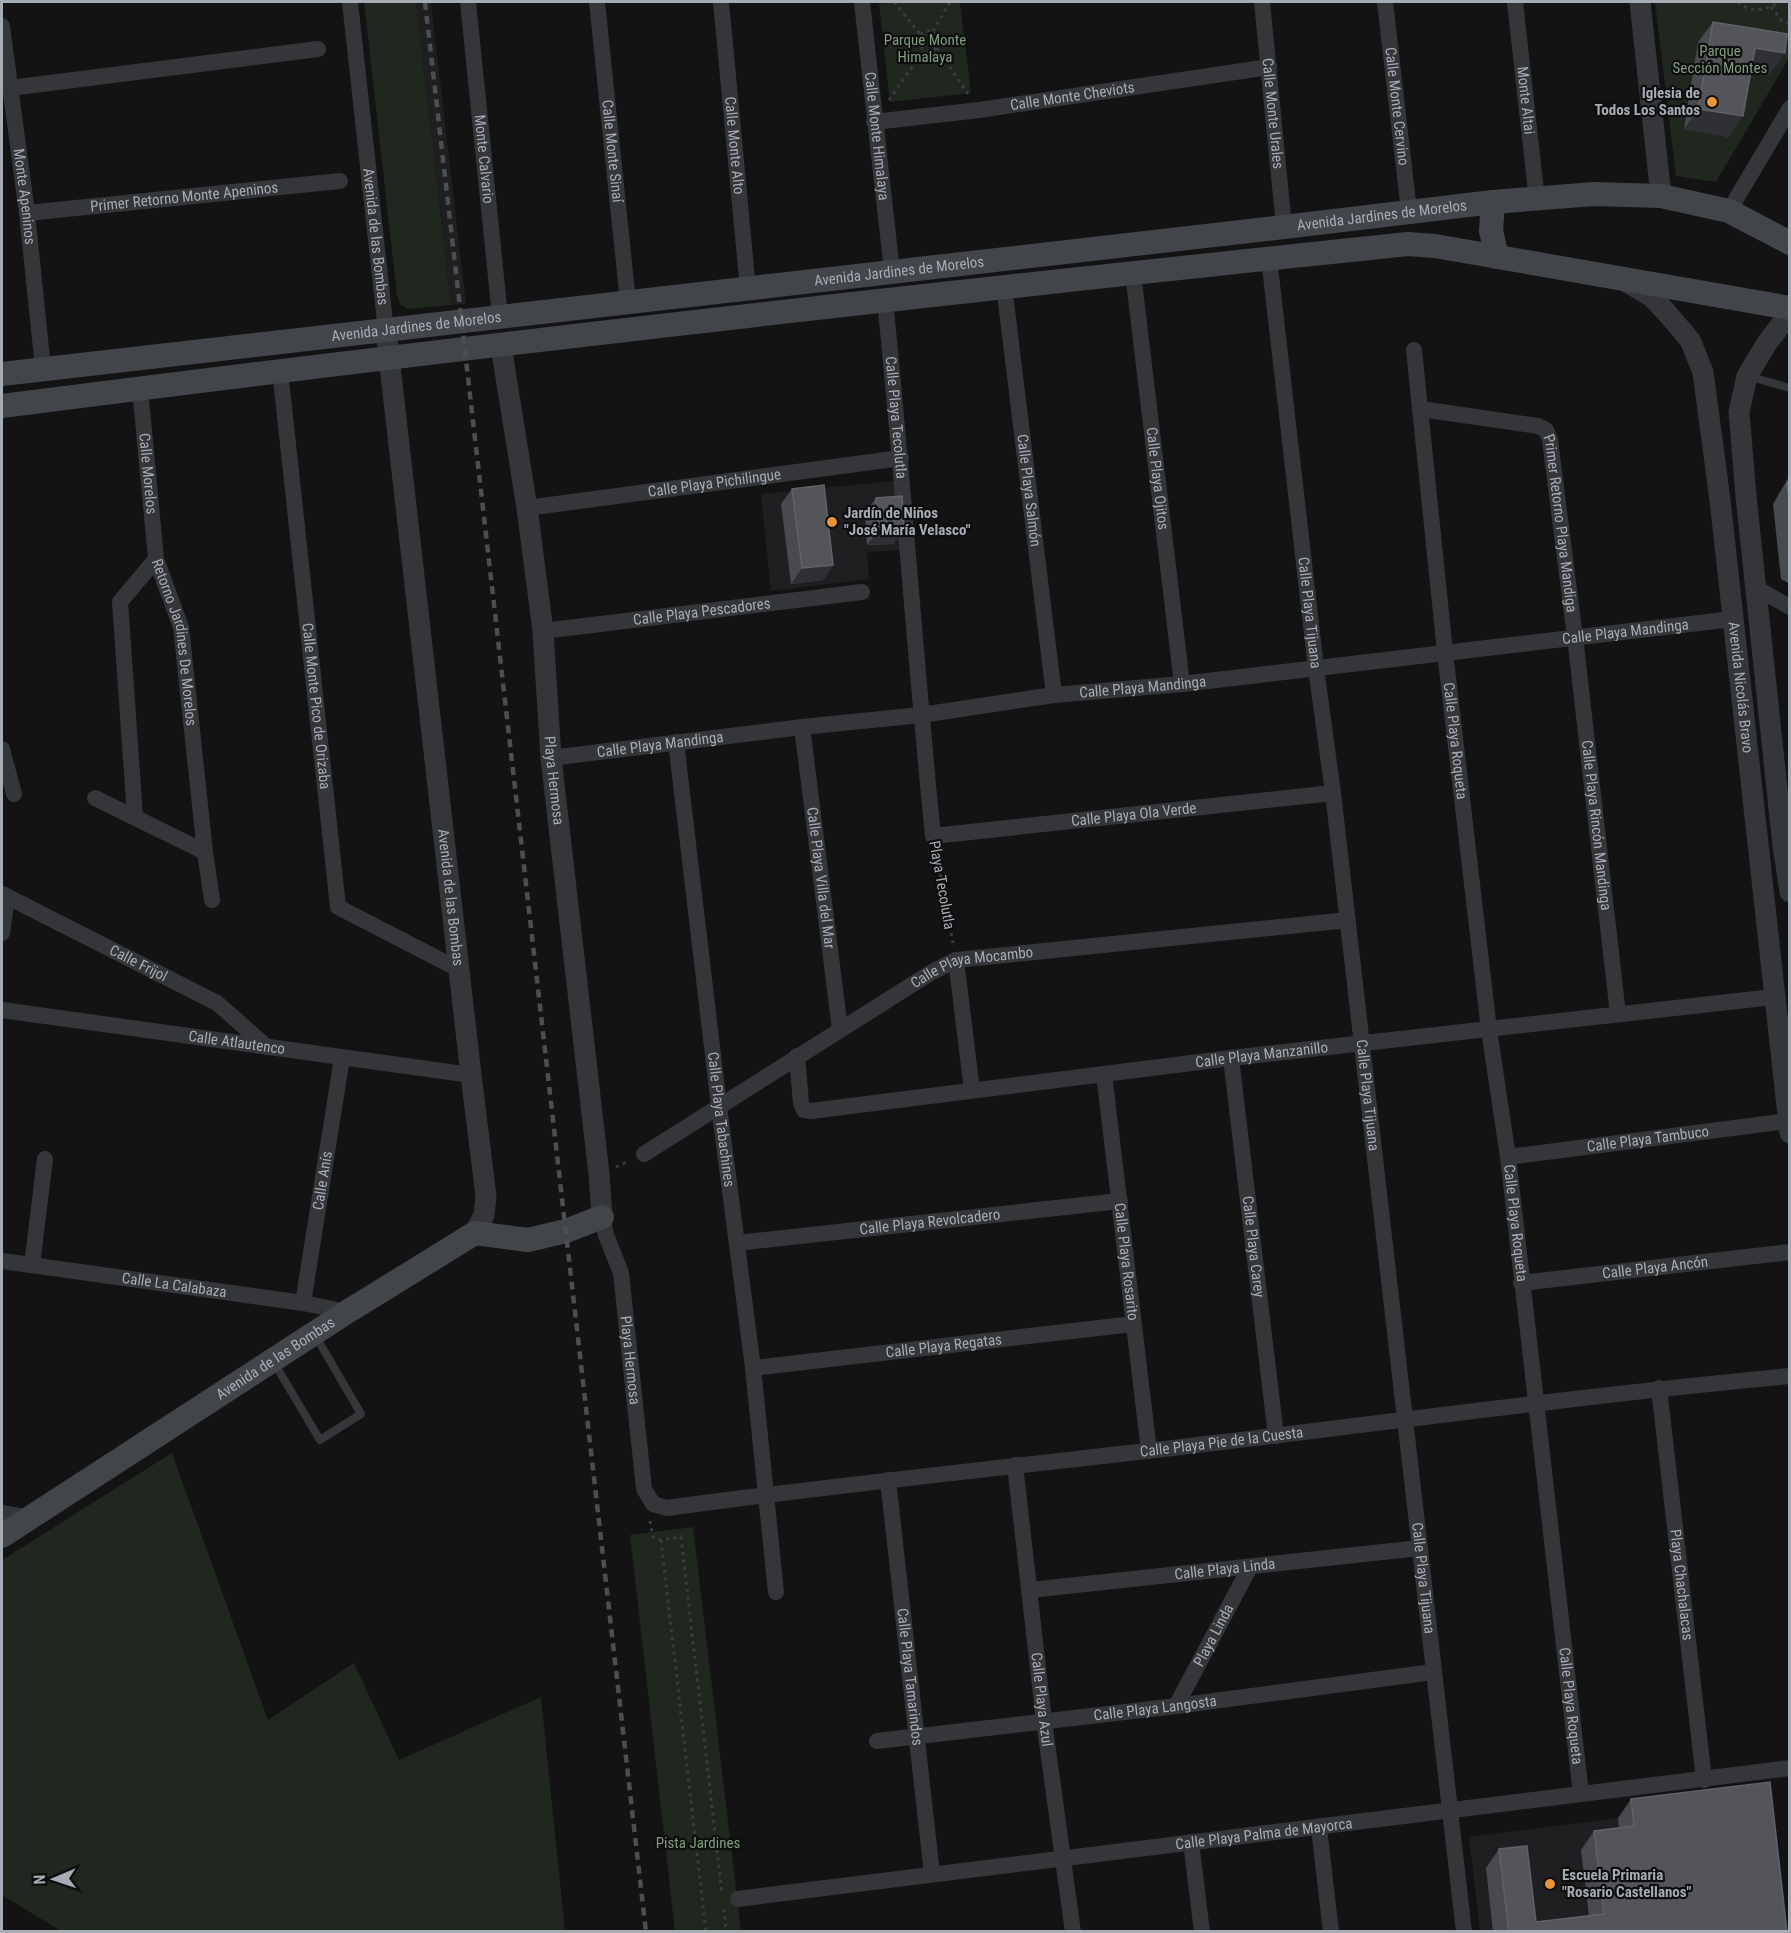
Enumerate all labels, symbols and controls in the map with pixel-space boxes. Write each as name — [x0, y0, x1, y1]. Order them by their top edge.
park label: Parque Monte Himalaya — [884, 31, 966, 66]
park label: Parque Sección Montes — [1673, 42, 1768, 77]
street label: Calle Monte Cervino — [1381, 46, 1413, 166]
street label: Calle Monte Urales — [1259, 57, 1287, 170]
street label: Monte Altai — [1513, 65, 1539, 135]
street label: Calle Monte Himalaya — [861, 71, 893, 201]
street label: Calle Monte Cheviots — [1009, 78, 1136, 114]
place label: Iglesia de Todos Los Santos — [1595, 84, 1700, 119]
marker: Iglesia de Todos Los Santos — [1705, 95, 1719, 109]
street label: Calle Monte Alto — [721, 96, 748, 195]
street label: Calle Monte Sinaí — [598, 99, 627, 205]
street label: Monte Calvario — [471, 114, 497, 205]
street label: Monte Apeninos — [9, 147, 39, 246]
street label: Avenida de las Bombas — [359, 167, 392, 306]
street label: Primer Retorno Monte Apeninos — [89, 178, 279, 215]
street label: Avenida Jardines de Morelos — [1296, 196, 1468, 234]
street label: Avenida Jardines de Morelos — [813, 252, 985, 290]
street label: Avenida Jardines de Morelos — [330, 308, 502, 345]
street label: Calle Playa Tecolutla — [882, 355, 910, 479]
street label: Calle Playa Ojitos — [1142, 426, 1173, 531]
street label: Primer Retorno Playa Mandiga — [1540, 431, 1581, 613]
street label: Calle Morelos — [135, 432, 161, 515]
street label: Calle Playa Salmón — [1013, 433, 1045, 548]
street label: Calle Playa Pichilingue — [647, 465, 782, 501]
place label: Jardín de Niños "José María Velasco" — [844, 504, 971, 539]
marker: Jardín de Niños "José María Velasco" — [825, 515, 839, 529]
street label: Retorno Jardines De Morelos — [148, 556, 201, 727]
street label: Calle Playa Tijuana — [1294, 556, 1325, 669]
street label: Calle Playa Pescadores — [632, 594, 772, 629]
street label: Calle Playa Mandinga — [1561, 615, 1690, 648]
street label: Avenida Nicolás Bravo — [1725, 621, 1757, 754]
street label: Calle Monte Pico de Orizaba — [298, 622, 334, 790]
street label: Calle Playa Mandinga — [1078, 672, 1207, 702]
street label: Calle Playa Roqueta — [1440, 681, 1471, 800]
street label: Calle Playa Mandinga — [596, 728, 724, 761]
street label: Playa Hermosa — [541, 735, 568, 826]
street label: Calle Playa Rincón Mandinga — [1578, 739, 1615, 911]
street label: Calle Playa Ola Verde — [1070, 799, 1197, 830]
street label: Calle Playa Villa del Mar — [803, 806, 839, 950]
street label: Avenida de las Bombas — [434, 828, 467, 967]
street label: Playa Tecolutla — [925, 839, 959, 931]
street label: Calle Frijol — [107, 941, 170, 985]
street label: Calle Playa Mocambo — [907, 943, 1034, 992]
street label: Calle Atlautenco — [187, 1027, 286, 1058]
street label: Calle Playa Manzanillo — [1194, 1038, 1329, 1071]
street label: Calle Playa Tijuana — [1352, 1039, 1383, 1152]
street label: Calle Playa Tabachines — [704, 1051, 738, 1188]
street label: Calle Playa Tambuco — [1586, 1122, 1710, 1156]
street label: Calle Anís — [309, 1150, 336, 1211]
street label: Calle Playa Roqueta — [1500, 1164, 1531, 1283]
street label: Calle Playa Carey — [1238, 1195, 1268, 1298]
street label: Calle Playa Rosarito — [1110, 1202, 1142, 1321]
street label: Calle Playa Revolcadero — [859, 1205, 1001, 1239]
street label: Calle Playa Ancón — [1601, 1253, 1709, 1283]
street label: Calle La Calabaza — [121, 1269, 228, 1301]
street label: Avenida de las Bombas — [213, 1313, 338, 1404]
street label: Playa Hermosa — [617, 1315, 644, 1406]
street label: Calle Playa Regatas — [885, 1330, 1003, 1362]
street label: Calle Playa Pie de la Cuesta — [1139, 1423, 1304, 1461]
street label: Calle Playa Tijuana — [1408, 1521, 1439, 1635]
street label: Playa Chachalacas — [1666, 1528, 1697, 1641]
street label: Calle Playa Linda — [1174, 1555, 1276, 1583]
street label: Playa Linda — [1190, 1601, 1238, 1670]
street label: Calle Playa Tamarindos — [893, 1607, 927, 1747]
street label: Calle Playa Roqueta — [1555, 1646, 1587, 1765]
street label: Calle Playa Azul — [1027, 1651, 1056, 1748]
street label: Calle Playa Langosta — [1093, 1692, 1218, 1725]
street label: Calle Playa Palma de Mayorca — [1174, 1814, 1353, 1853]
park label: Pista Jardines — [656, 1834, 740, 1852]
north arrow — [24, 1849, 84, 1909]
place label: Escuela Primaria "Rosario Castellanos" — [1562, 1866, 1692, 1901]
text: N — [30, 1874, 49, 1885]
marker: Escuela Primaria "Rosario Castellanos" — [1543, 1877, 1557, 1891]

